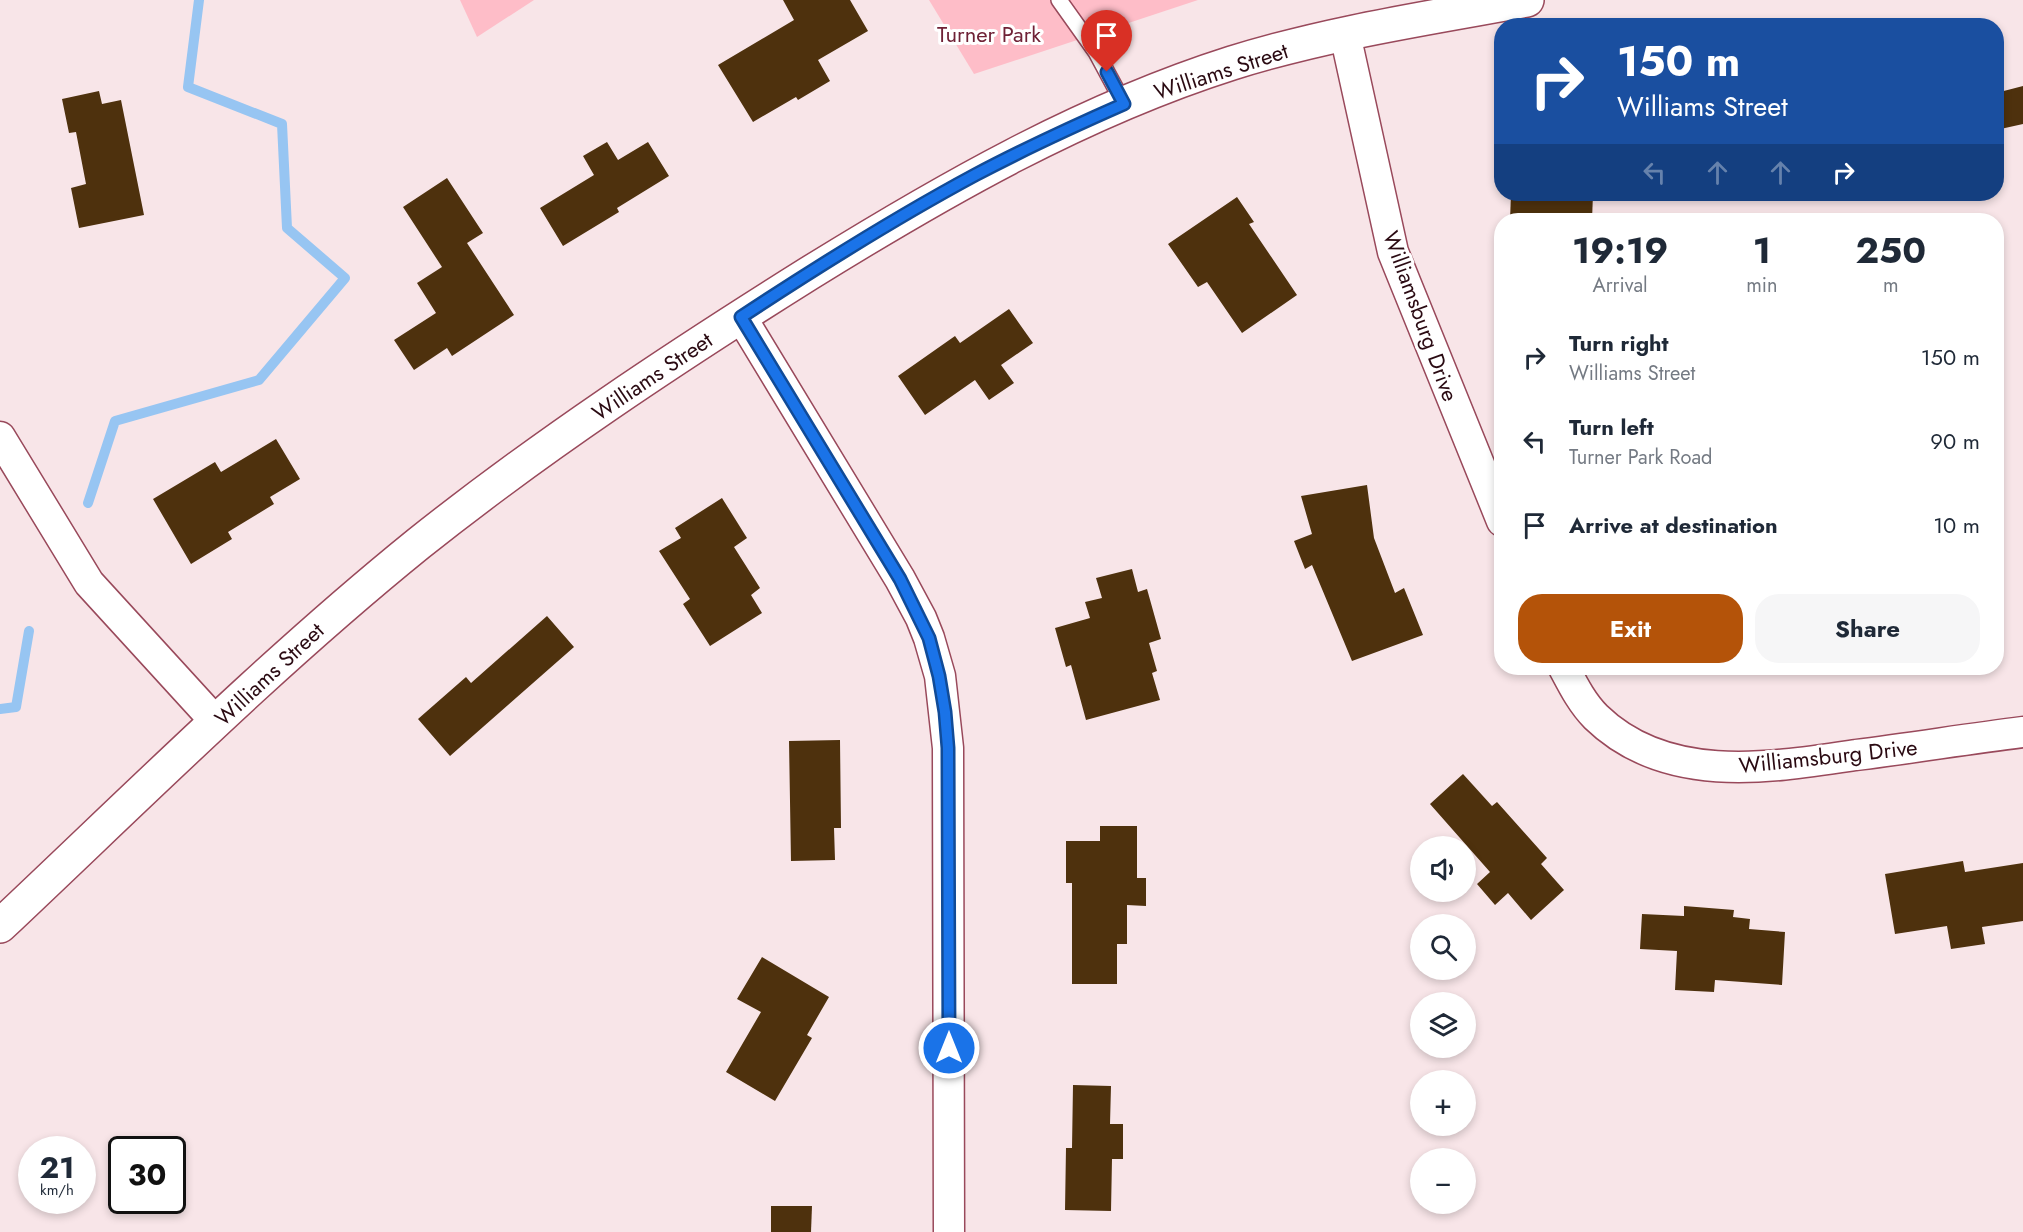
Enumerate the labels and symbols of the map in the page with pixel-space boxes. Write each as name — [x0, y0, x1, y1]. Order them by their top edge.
pin — [1081, 10, 1132, 72]
park label: Turner Park — [937, 18, 1041, 50]
street label: Williams Street — [1150, 34, 1293, 108]
street label: Williamsburg Drive — [1375, 226, 1467, 406]
street label: Williams Street — [585, 323, 719, 428]
street label: Williams Street — [207, 614, 331, 733]
street label: Williamsburg Drive — [1737, 731, 1919, 781]
position arrow — [917, 1016, 981, 1080]
speed limit sign: 30 — [108, 1136, 186, 1214]

